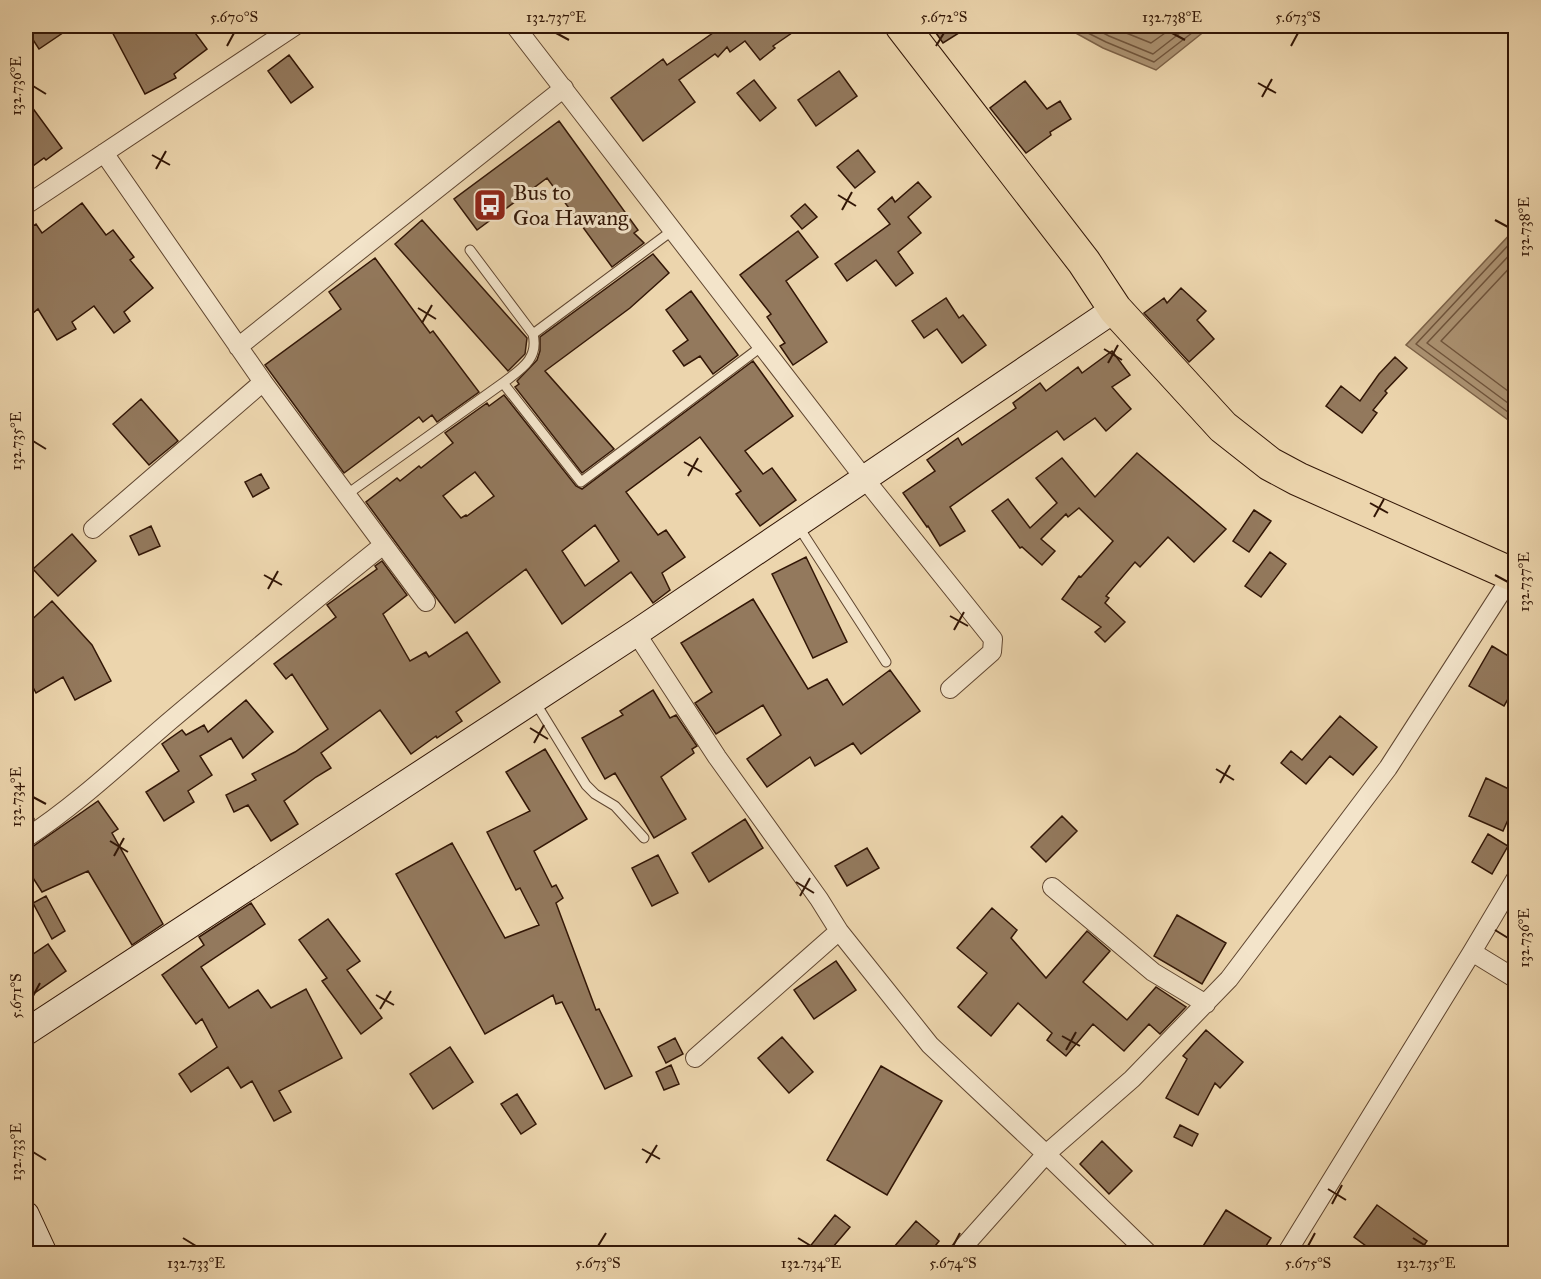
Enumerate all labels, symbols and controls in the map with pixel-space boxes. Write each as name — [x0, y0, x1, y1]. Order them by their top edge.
text: 5.670°S — [210, 8, 258, 26]
text: 132.737°E — [526, 8, 586, 26]
text: 5.672°S — [921, 8, 967, 26]
text: 132.738°E — [1142, 8, 1202, 26]
text: 5.673°S — [1275, 8, 1321, 26]
text: 132.736°E — [7, 56, 25, 116]
place label: Bus to Goa Hawang — [513, 179, 629, 231]
bus stop icon: Bus to Goa Hawang — [472, 187, 508, 223]
text: 132.738°E — [1515, 197, 1533, 257]
text: 132.735°E — [7, 411, 25, 471]
text: 132.737°E — [1515, 552, 1533, 612]
text: 132.734°E — [7, 767, 25, 827]
text: 132.736°E — [1515, 908, 1533, 968]
text: 5.671°S — [7, 973, 25, 1019]
text: 132.733°E — [7, 1123, 25, 1181]
text: 132.733°E — [167, 1254, 225, 1272]
text: 5.673°S — [575, 1254, 621, 1272]
text: 132.734°E — [781, 1254, 841, 1272]
text: 5.674°S — [929, 1254, 977, 1272]
text: 5.675°S — [1285, 1254, 1331, 1272]
text: 132.735°E — [1397, 1254, 1456, 1272]

